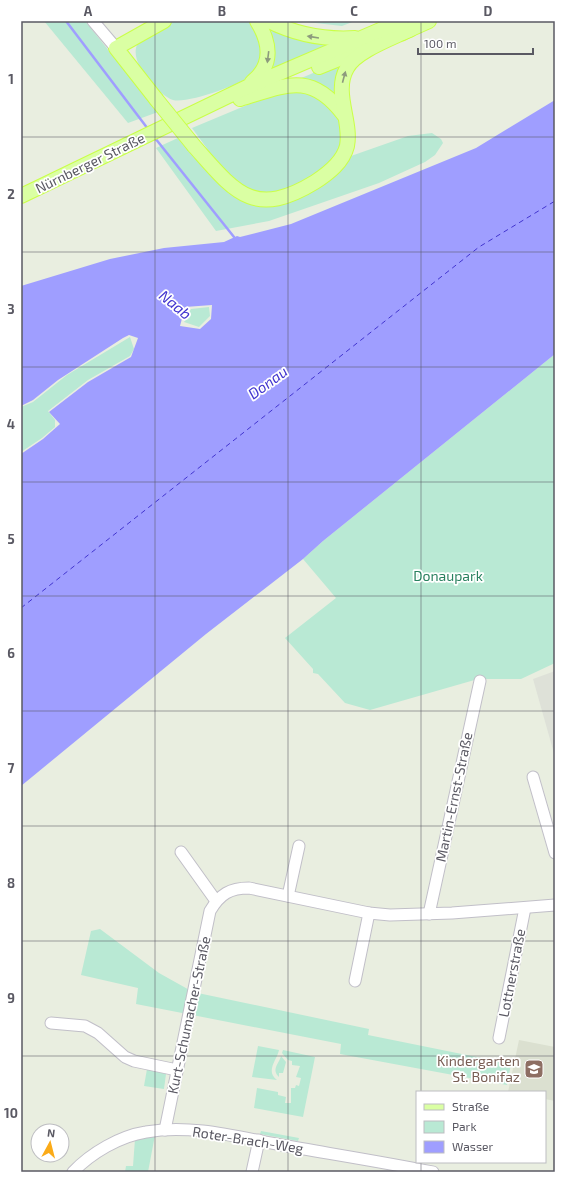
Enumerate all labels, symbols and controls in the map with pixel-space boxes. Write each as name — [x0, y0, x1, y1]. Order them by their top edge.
text: A — [84, 3, 93, 19]
text: B — [218, 3, 226, 19]
text: C — [350, 3, 358, 19]
text: D — [484, 3, 493, 19]
scale bar — [418, 30, 533, 56]
one-way arrow — [307, 34, 319, 40]
text: 100 m — [424, 36, 456, 50]
one-way arrow — [264, 51, 271, 63]
one-way arrow — [341, 70, 347, 82]
text: 1 — [8, 71, 14, 87]
street label: Nürnberger Straße — [32, 129, 147, 196]
text: 2 — [7, 186, 15, 202]
water label: Naab — [156, 286, 195, 323]
text: 3 — [7, 301, 15, 317]
water label: Donau — [244, 362, 291, 402]
text: 4 — [7, 416, 15, 432]
text: 5 — [7, 531, 15, 547]
park label: Donaupark — [413, 567, 483, 584]
text: 6 — [7, 645, 15, 661]
street label: Martin-Ernst-Straße — [431, 730, 476, 863]
text: 7 — [8, 760, 15, 776]
text: 8 — [7, 875, 15, 891]
street label: Lottnerstraße — [495, 927, 528, 1019]
street label: Kurt-Schumacher-Straße — [163, 934, 214, 1095]
text: 9 — [7, 990, 15, 1006]
place label: Kindergarten St. Bonifaz — [437, 1052, 520, 1085]
school or university icon: Kindergarten St. Bonifaz — [523, 1058, 545, 1080]
legend — [416, 1091, 546, 1163]
text: Straße — [452, 1099, 489, 1113]
text: 10 — [4, 1105, 18, 1121]
text: Park — [452, 1119, 477, 1133]
street label: Roter-Brach-Weg — [191, 1122, 305, 1157]
north arrow — [30, 1123, 70, 1163]
text: N — [47, 1126, 56, 1140]
text: Wasser — [452, 1139, 493, 1153]

